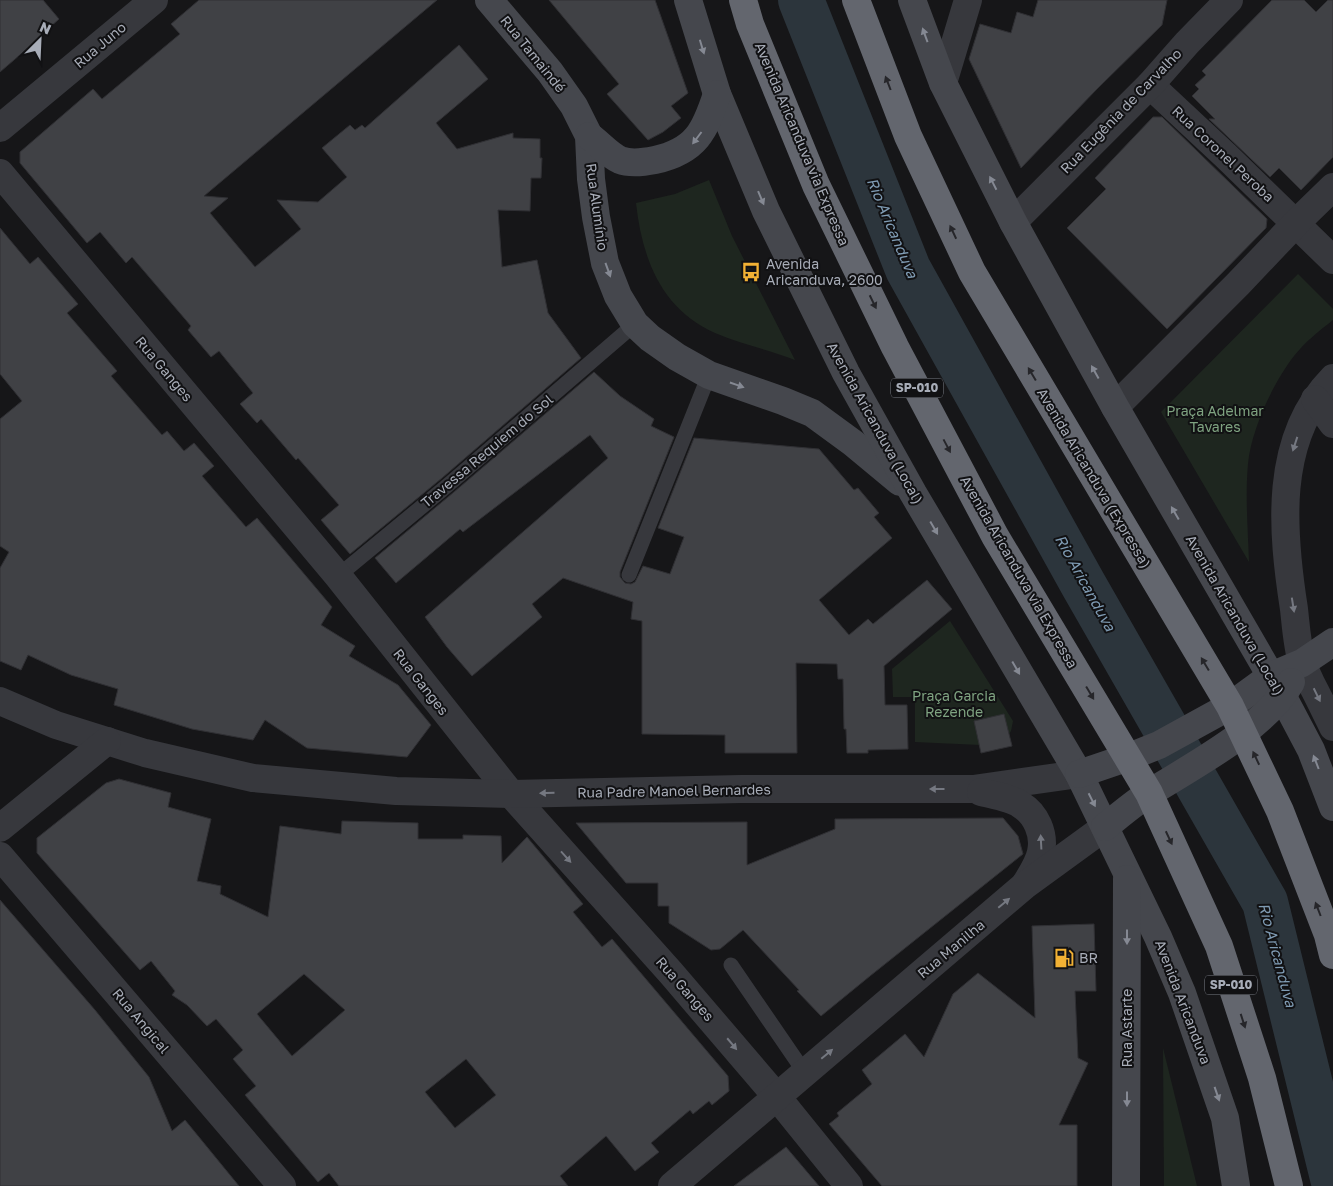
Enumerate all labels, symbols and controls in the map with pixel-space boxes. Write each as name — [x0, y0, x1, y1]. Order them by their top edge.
street label: Rua Tamaindé — [497, 12, 570, 95]
north arrow — [15, 15, 65, 65]
text: N — [37, 18, 54, 38]
street label: Rua Juno — [70, 18, 129, 71]
one-way arrow — [921, 28, 928, 43]
one-way arrow — [699, 39, 706, 54]
street label: Avenida Aricanduva via Expressa — [752, 40, 853, 248]
street label: Rua Eugênia de Carvalho — [1057, 45, 1185, 177]
one-way arrow — [884, 76, 891, 91]
street label: Rua Coronel Peroba — [1169, 102, 1278, 205]
one-way arrow — [692, 131, 702, 144]
street label: Rua Alumínio — [583, 162, 612, 252]
water label: Rio Aricanduva — [864, 175, 922, 281]
one-way arrow — [989, 175, 997, 190]
one-way arrow — [757, 191, 765, 205]
one-way arrow — [949, 225, 957, 239]
place label: Avenida Aricanduva, 2600 — [766, 255, 883, 288]
bus stop icon: Avenida Aricanduva, 2600 — [740, 261, 762, 283]
one-way arrow — [605, 263, 612, 278]
one-way arrow — [869, 294, 877, 309]
street label: Rua Ganges — [132, 333, 197, 405]
street label: Avenida Aricanduva (Local) — [824, 339, 927, 507]
one-way arrow — [1091, 364, 1099, 379]
one-way arrow — [1028, 367, 1037, 381]
road number: SP-010 — [891, 378, 943, 398]
one-way arrow — [730, 381, 745, 389]
street label: Avenida Aricanduva (Expressa) — [1034, 385, 1155, 571]
street label: Travessa Requiem do Sol — [417, 390, 556, 511]
park label: Praça Adelmar Tavares — [1166, 402, 1264, 435]
one-way arrow — [1291, 436, 1298, 451]
one-way arrow — [943, 439, 951, 453]
street label: Avenida Aricanduva via Expressa — [957, 473, 1082, 671]
one-way arrow — [1171, 506, 1180, 520]
one-way arrow — [929, 521, 938, 534]
water label: Rio Aricanduva — [1052, 531, 1120, 634]
street label: Avenida Aricanduva (Local) — [1183, 532, 1288, 698]
one-way arrow — [1289, 597, 1297, 613]
street label: Rua Ganges — [390, 645, 453, 718]
one-way arrow — [1200, 658, 1209, 671]
one-way arrow — [1012, 660, 1020, 675]
one-way arrow — [1085, 686, 1094, 699]
park label: Praça Garcia Rezende — [912, 687, 996, 720]
one-way arrow — [1313, 688, 1322, 703]
one-way arrow — [1251, 751, 1260, 766]
one-way arrow — [1312, 754, 1319, 769]
street label: Rua Padre Manoel Bernardes — [577, 780, 771, 801]
one-way arrow — [929, 785, 945, 793]
one-way arrow — [539, 789, 555, 797]
one-way arrow — [1088, 793, 1096, 808]
one-way arrow — [1166, 831, 1174, 845]
one-way arrow — [1037, 834, 1045, 850]
one-way arrow — [560, 851, 572, 863]
one-way arrow — [998, 898, 1011, 909]
water label: Rio Aricanduva — [1255, 900, 1301, 1009]
one-way arrow — [1314, 901, 1321, 916]
street label: Rua Manilha — [914, 916, 988, 982]
one-way arrow — [1123, 929, 1131, 945]
street label: Avenida Aricanduva — [1152, 937, 1215, 1066]
fuel station icon: BR — [1053, 947, 1075, 969]
place label: BR — [1079, 949, 1098, 966]
street label: Rua Ganges — [653, 953, 718, 1024]
road number: SP-010 — [1205, 976, 1257, 994]
street label: Rua Angical — [109, 985, 173, 1057]
street label: Rua Astarte — [1118, 989, 1135, 1067]
one-way arrow — [1240, 1013, 1247, 1028]
one-way arrow — [726, 1038, 737, 1050]
one-way arrow — [821, 1048, 833, 1060]
one-way arrow — [1213, 1087, 1221, 1102]
one-way arrow — [1122, 1091, 1130, 1107]

